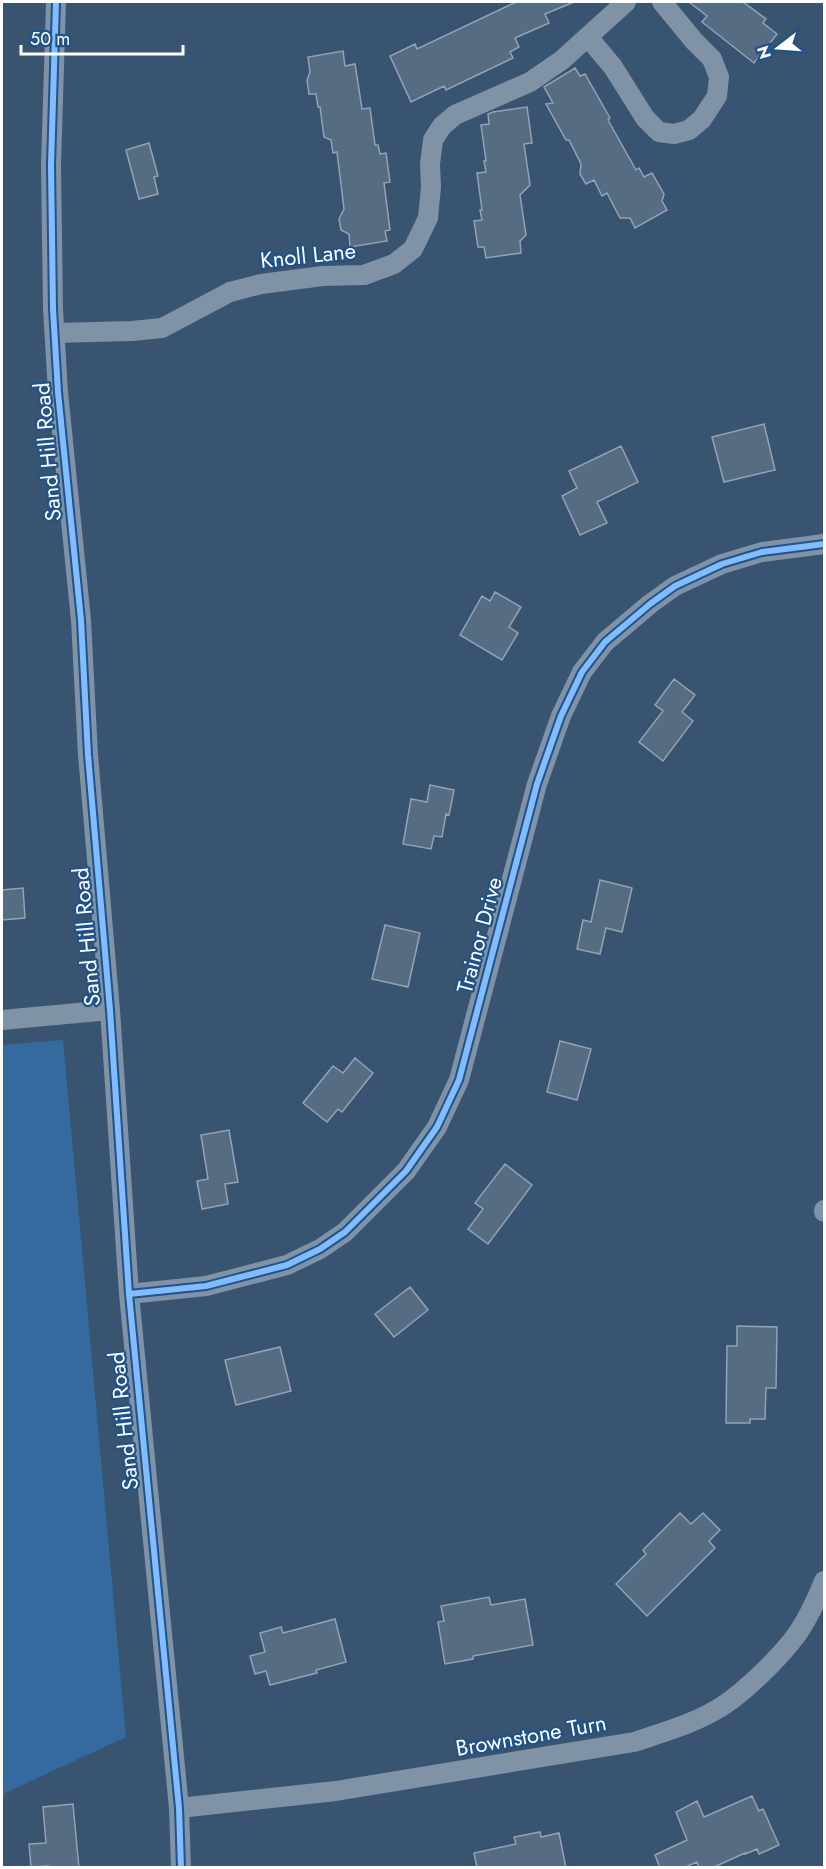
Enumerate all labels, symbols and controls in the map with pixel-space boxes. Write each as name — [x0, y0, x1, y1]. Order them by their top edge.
scale bar — [21, 18, 183, 56]
north arrow — [748, 18, 808, 78]
text: 50 m — [30, 26, 70, 52]
text: N — [751, 43, 777, 62]
street label: Knoll Lane — [259, 234, 357, 276]
street label: Sand Hill Road — [25, 381, 69, 523]
street label: Sand Hill Road — [64, 866, 108, 1008]
street label: Trainor Drive — [448, 873, 510, 997]
street label: Sand Hill Road — [100, 1350, 146, 1492]
street label: Brownstone Turn — [453, 1706, 609, 1764]

